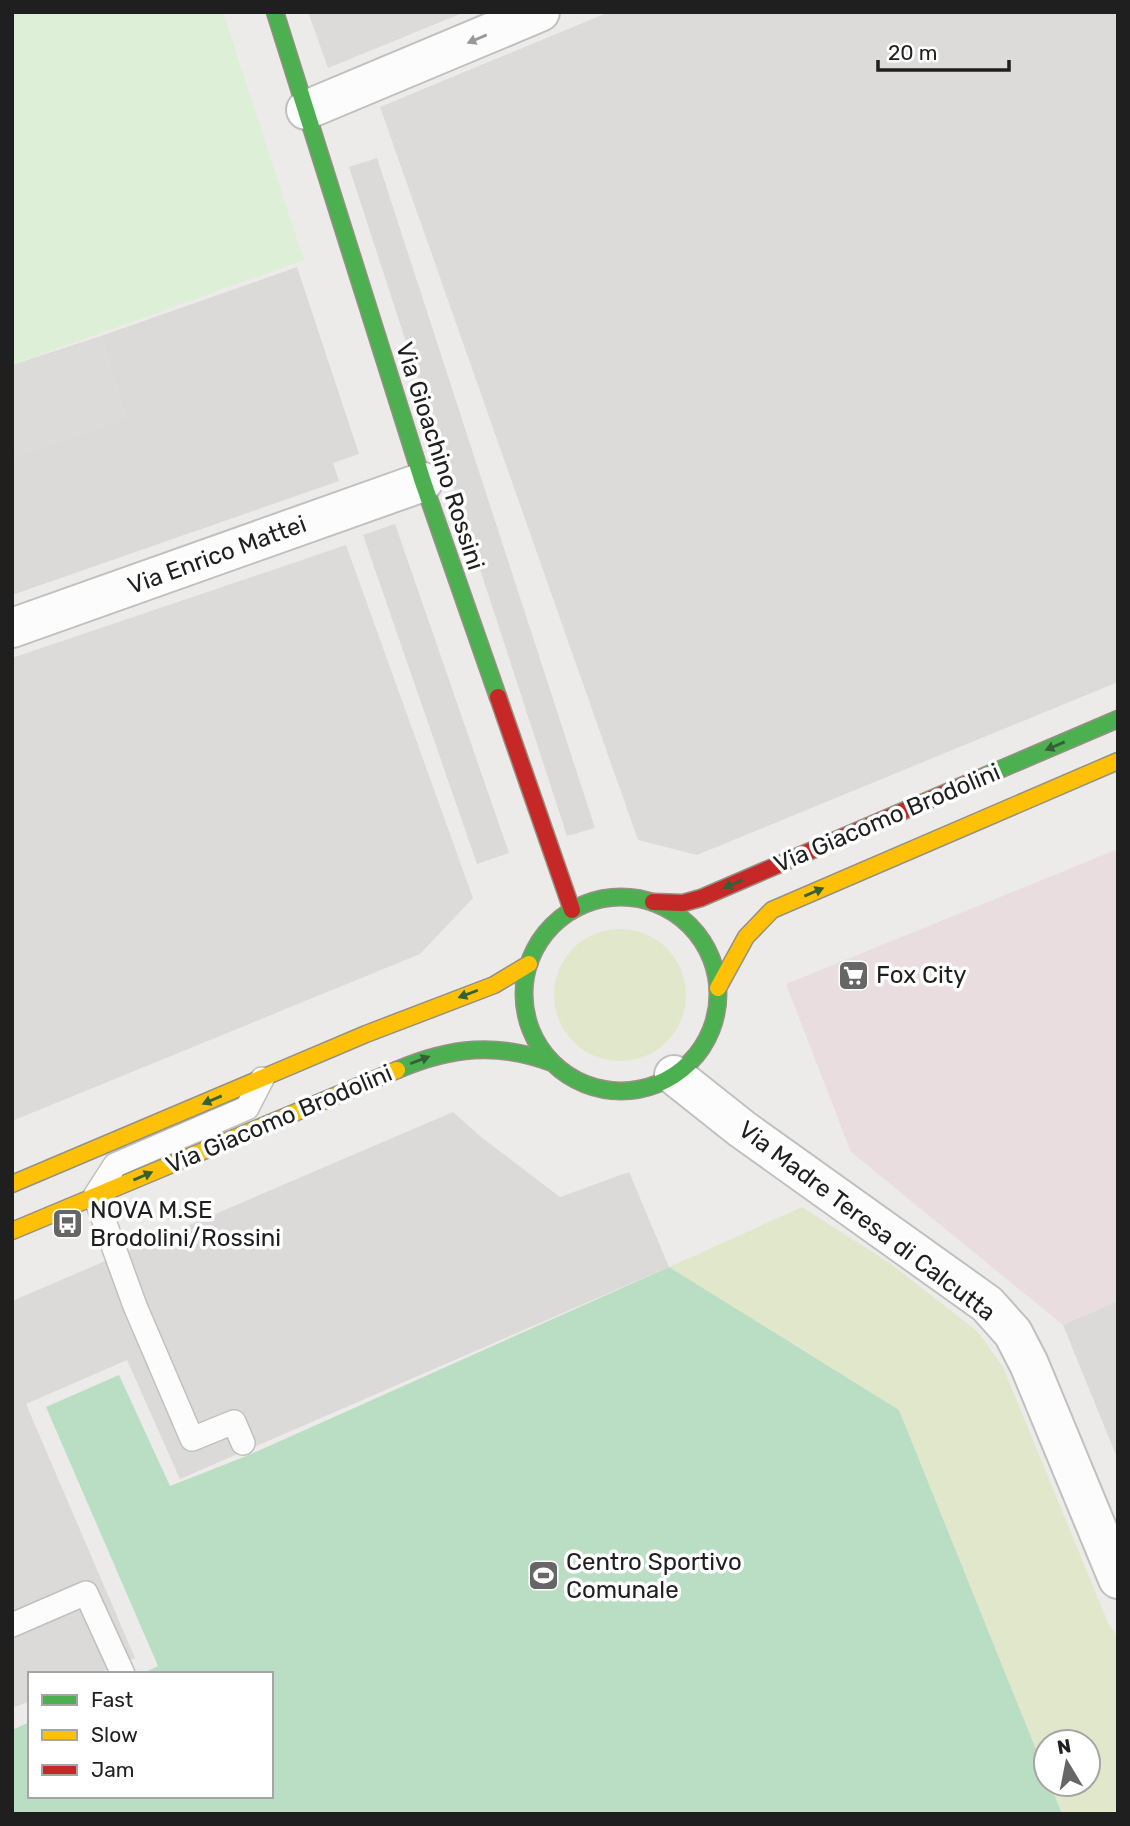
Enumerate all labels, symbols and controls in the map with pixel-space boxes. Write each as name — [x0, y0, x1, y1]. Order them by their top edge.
scale bar — [878, 28, 1009, 72]
one-way arrow — [466, 33, 487, 44]
text: 20 m — [888, 40, 937, 65]
street label: Via Gioachino Rossini — [390, 339, 490, 573]
street label: Via Enrico Mattei — [124, 510, 310, 600]
one-way arrow — [1044, 740, 1065, 751]
street label: Via Giacomo Brodolini — [770, 758, 1004, 878]
one-way arrow — [723, 879, 744, 890]
one-way arrow — [804, 886, 825, 897]
supermarket icon: Fox City — [836, 958, 870, 992]
place label: Fox City — [876, 961, 966, 989]
one-way arrow — [457, 989, 478, 1000]
one-way arrow — [410, 1054, 431, 1065]
street label: Via Giacomo Brodolini — [162, 1059, 396, 1179]
one-way arrow — [202, 1094, 223, 1105]
street label: Via Madre Teresa di Calcutta — [733, 1115, 1001, 1327]
one-way arrow — [133, 1170, 153, 1182]
place label: NOVA M.SE Brodolini/Rossini — [90, 1196, 281, 1252]
bus stop icon: NOVA M.SE Brodolini/Rossini — [50, 1207, 84, 1241]
place label: Centro Sportivo Comunale — [566, 1548, 742, 1604]
sports icon: Centro Sportivo Comunale — [526, 1559, 560, 1593]
legend — [28, 1672, 273, 1798]
text: Fast — [91, 1687, 133, 1712]
text: Slow — [91, 1722, 138, 1747]
north arrow — [1032, 1728, 1102, 1798]
text: N — [1055, 1734, 1073, 1759]
text: Jam — [91, 1757, 135, 1782]

